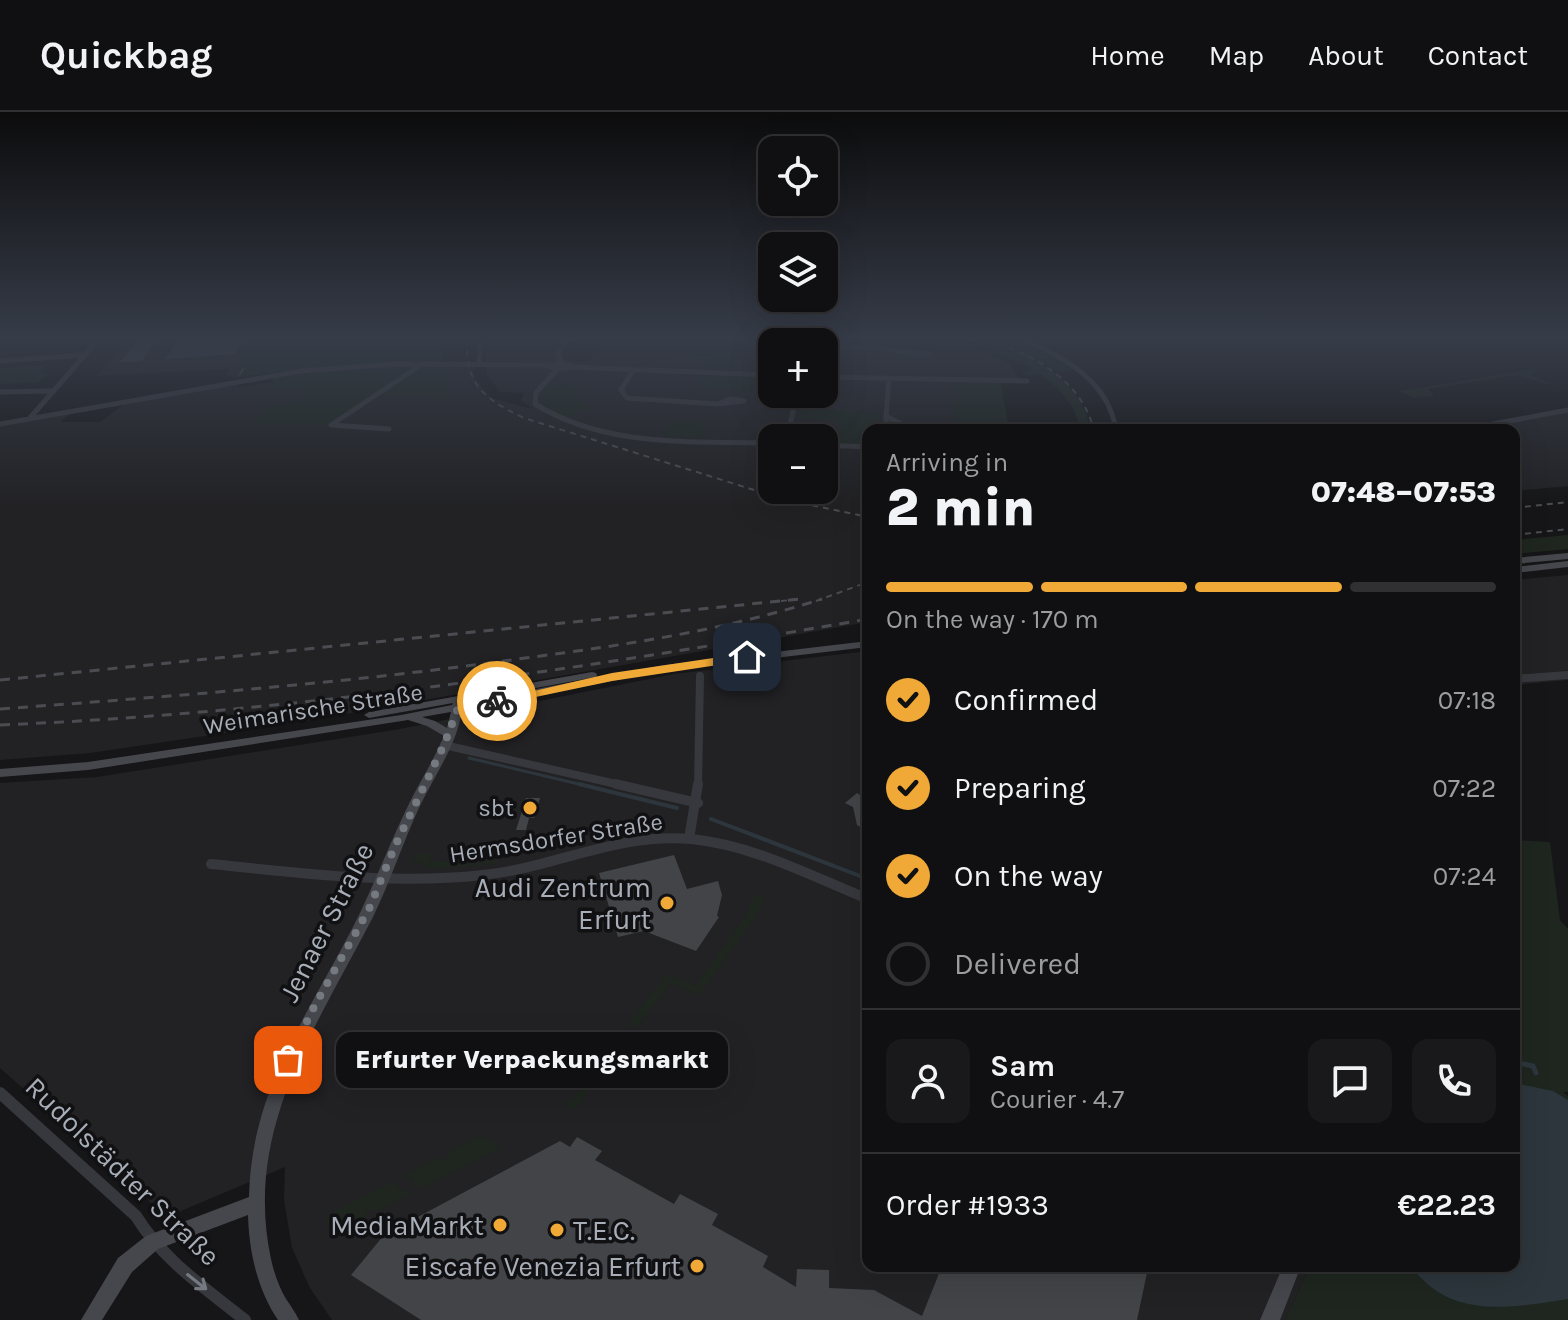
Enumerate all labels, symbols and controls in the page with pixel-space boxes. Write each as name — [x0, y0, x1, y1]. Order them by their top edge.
text: Quickbag — [40, 33, 213, 78]
text: Home — [1090, 39, 1165, 72]
text: Map — [1209, 39, 1264, 72]
text: About — [1308, 39, 1384, 72]
text: Contact — [1428, 39, 1528, 72]
map controls — [758, 136, 838, 504]
button: locate — [758, 136, 838, 216]
button: layers — [758, 232, 838, 312]
button: + — [758, 328, 838, 408]
button: − — [758, 424, 838, 504]
text: Arriving in — [886, 447, 1008, 478]
text: 07:48–07:53 — [1311, 474, 1496, 510]
text: 2 min — [886, 477, 1035, 538]
text: On the way · 170 m — [886, 604, 1099, 635]
pin — [713, 623, 781, 691]
icon: home — [725, 635, 769, 679]
courier — [457, 661, 537, 741]
street label: Weimarische Straße — [201, 678, 425, 740]
icon: check — [886, 678, 930, 722]
icon: bike — [475, 679, 519, 723]
text: Confirmed — [954, 682, 1098, 718]
text: 07:18 — [1438, 685, 1496, 716]
icon: check — [886, 766, 930, 810]
text: Preparing — [954, 770, 1086, 806]
text: 07:22 — [1432, 773, 1496, 804]
place label: sbt — [478, 794, 514, 822]
marker: sbt — [521, 799, 539, 817]
street label: Hermsdorfer Straße — [447, 807, 665, 869]
street label: Jenaer Straße — [272, 837, 381, 1007]
icon: check — [886, 854, 930, 898]
text: On the way — [954, 858, 1103, 894]
text: 07:24 — [1433, 861, 1496, 892]
place label: Audi Zentrum Erfurt — [475, 871, 651, 936]
marker: Audi Zentrum Erfurt — [658, 894, 676, 912]
text: Delivered — [954, 946, 1081, 982]
pin — [254, 1026, 322, 1094]
callout: Erfurter Verpackungsmarkt — [336, 1032, 728, 1088]
icon: bag — [266, 1038, 310, 1082]
button: person — [886, 1039, 970, 1123]
button: chat — [1308, 1039, 1392, 1123]
button: phone — [1412, 1039, 1496, 1123]
text: Erfurter Verpackungsmarkt — [355, 1044, 709, 1075]
text: Sam — [990, 1048, 1055, 1084]
street label: Rudolstädter Straße — [19, 1070, 227, 1273]
text: Courier · 4.7 — [990, 1084, 1124, 1115]
text: Order #1933 — [886, 1187, 1049, 1223]
text: €22.23 — [1397, 1187, 1496, 1223]
place label: MediaMarkt — [330, 1209, 484, 1242]
place label: T.E.C. — [573, 1214, 635, 1247]
marker: MediaMarkt — [491, 1216, 509, 1234]
marker: T.E.C. — [548, 1221, 566, 1239]
place label: Eiscafe Venezia Erfurt — [404, 1250, 681, 1283]
marker: Eiscafe Venezia Erfurt — [688, 1257, 706, 1275]
one-way arrow — [186, 1274, 207, 1291]

